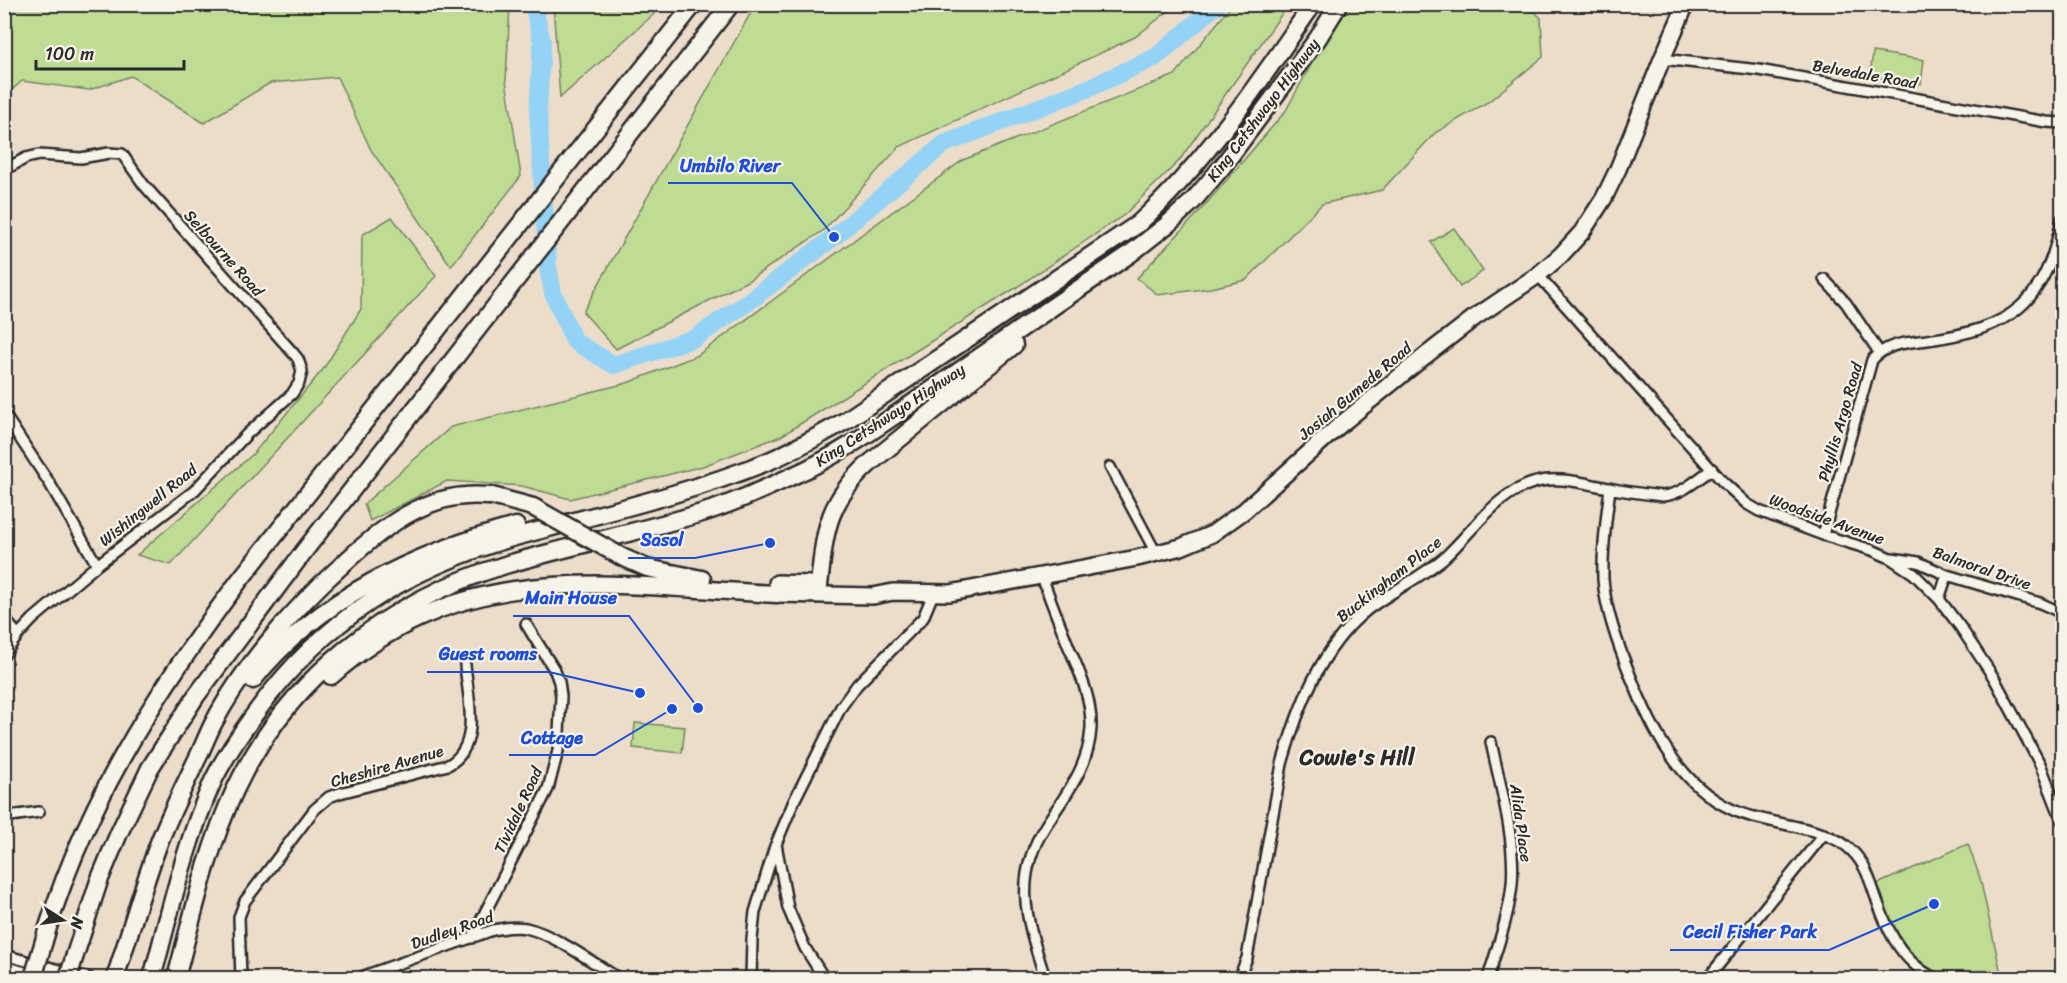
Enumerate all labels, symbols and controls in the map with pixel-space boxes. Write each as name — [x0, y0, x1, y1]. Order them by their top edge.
street label: King Cetshwayo Highway — [1199, 31, 1328, 188]
scale bar — [36, 33, 184, 71]
text: 100 m — [45, 38, 94, 70]
street label: Belvedale Road — [1810, 50, 1921, 98]
callout: Umbilo River — [668, 147, 792, 183]
text: Umbilo River — [680, 150, 782, 182]
street label: Selbourne Road — [176, 202, 273, 305]
street label: Josiah Gumede Road — [1291, 333, 1420, 448]
street label: King Cetshwayo Highway — [809, 355, 972, 475]
street label: Phyllis Argo Road — [1809, 357, 1871, 485]
street label: Wishingwell Road — [92, 455, 205, 554]
street label: Woodside Avenue — [1765, 485, 1889, 553]
callout: Sasol — [628, 522, 695, 558]
text: Sasol — [640, 524, 684, 556]
street label: Buckingham Place — [1330, 528, 1448, 630]
street label: Balmoral Drive — [1929, 538, 2035, 598]
callout: Main House — [513, 580, 629, 616]
text: Main House — [524, 582, 618, 614]
callout: Guest rooms — [427, 636, 549, 672]
text: Guest rooms — [438, 638, 538, 670]
callout: Cottage — [509, 719, 595, 755]
text: Cottage — [520, 722, 583, 754]
street label: Cheshire Avenue — [327, 736, 447, 796]
district label: Cowie's Hill — [1298, 738, 1416, 777]
street label: Tividale Road — [485, 760, 551, 858]
street label: Alida Place — [1501, 781, 1541, 864]
north arrow — [33, 890, 93, 950]
street label: Dudley Road — [407, 902, 499, 958]
text: N — [62, 914, 93, 932]
callout: Cecil Fisher Park — [1670, 914, 1829, 950]
text: Cecil Fisher Park — [1682, 916, 1817, 948]

